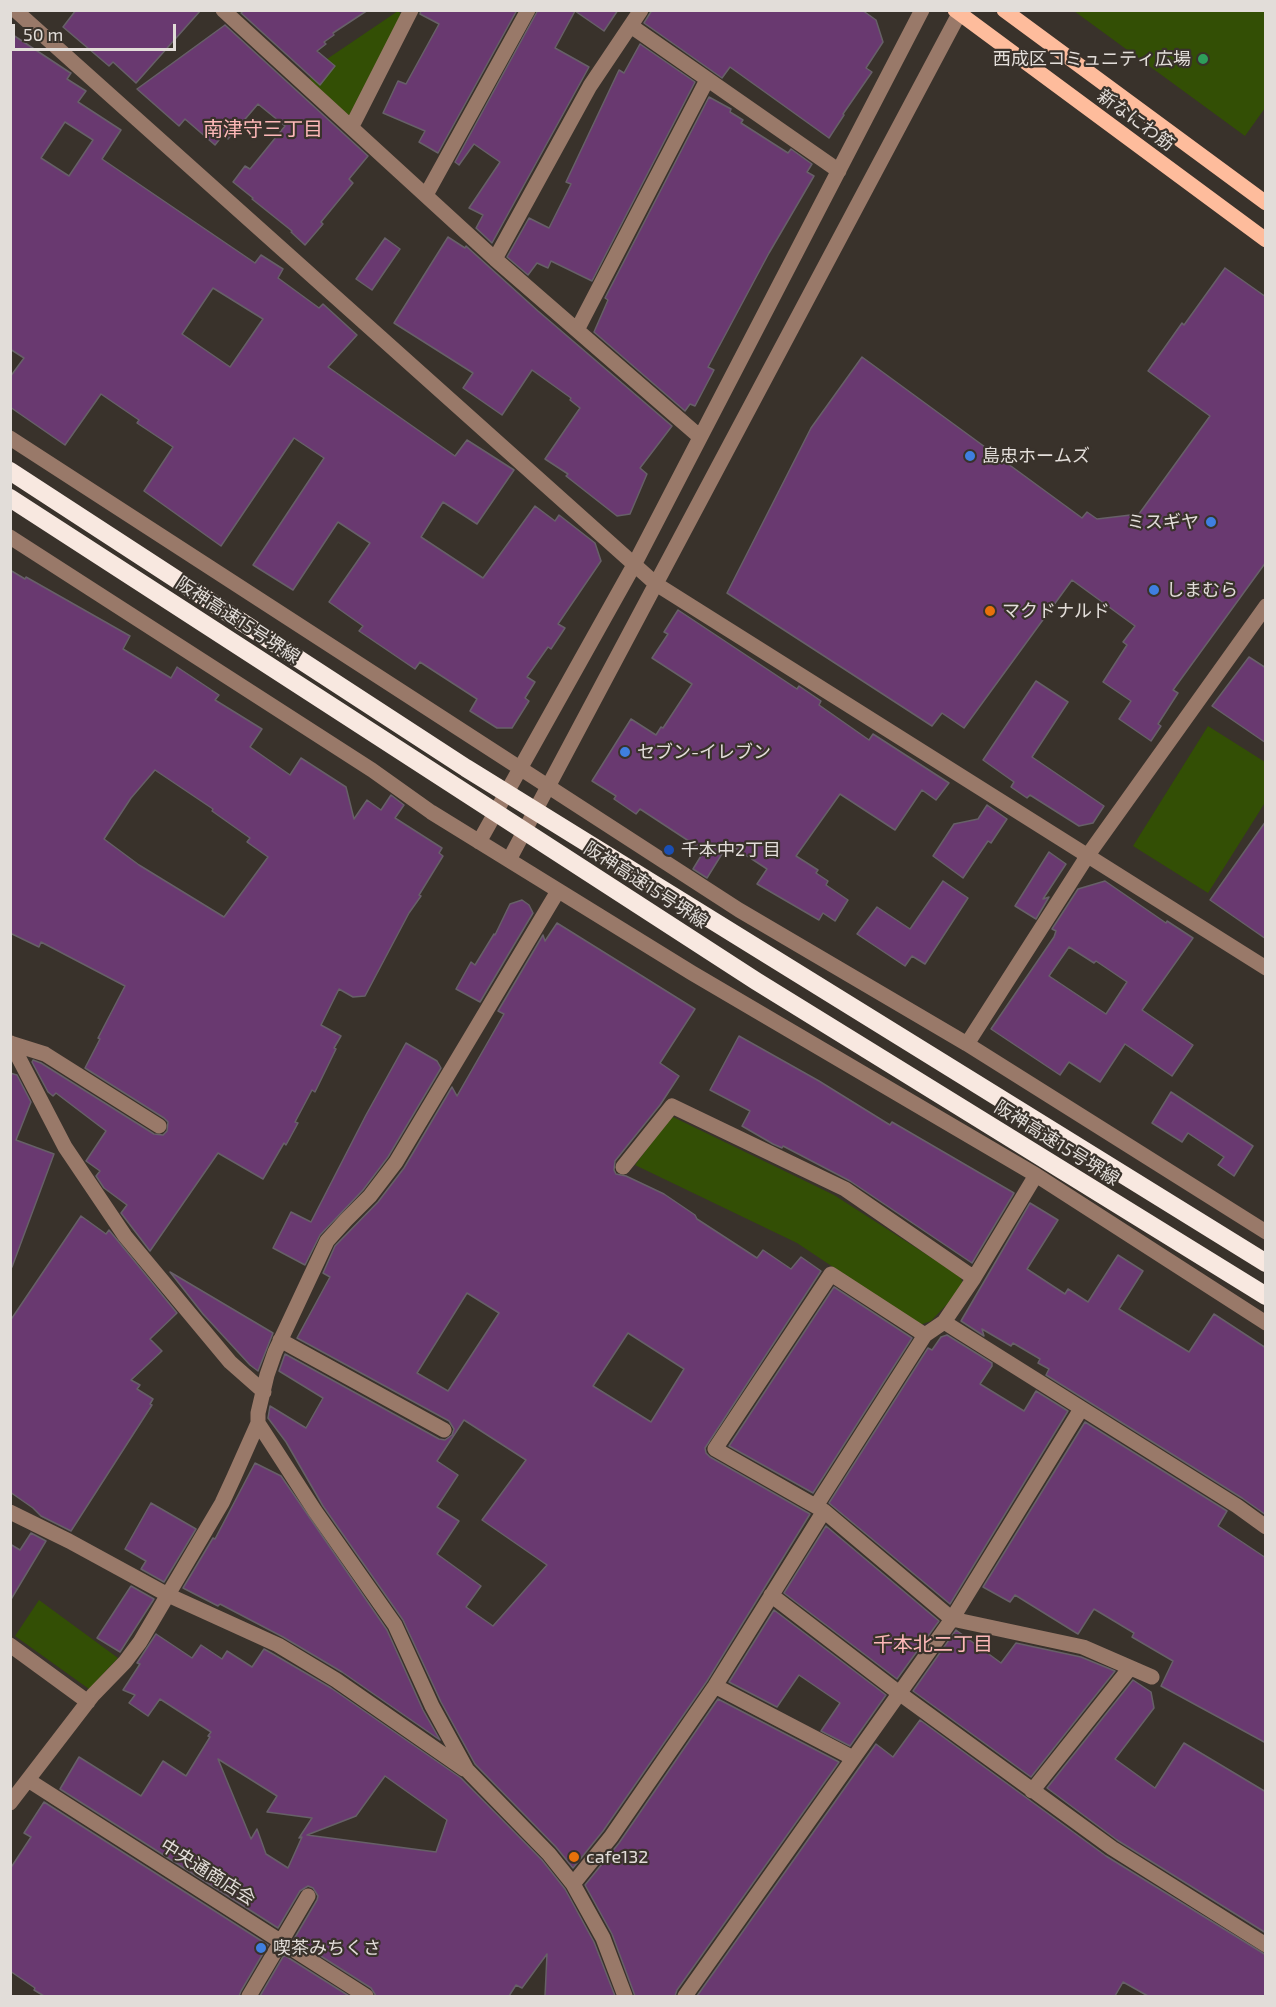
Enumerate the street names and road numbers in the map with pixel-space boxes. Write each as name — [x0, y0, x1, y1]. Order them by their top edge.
street label: 新なにわ筋 — [1093, 85, 1179, 155]
street label: 阪神高速15号堺線 — [172, 572, 304, 668]
street label: 阪神高速15号堺線 — [580, 837, 712, 933]
street label: 阪神高速15号堺線 — [991, 1096, 1123, 1190]
street label: 中央通商店会 — [156, 1834, 260, 1910]

